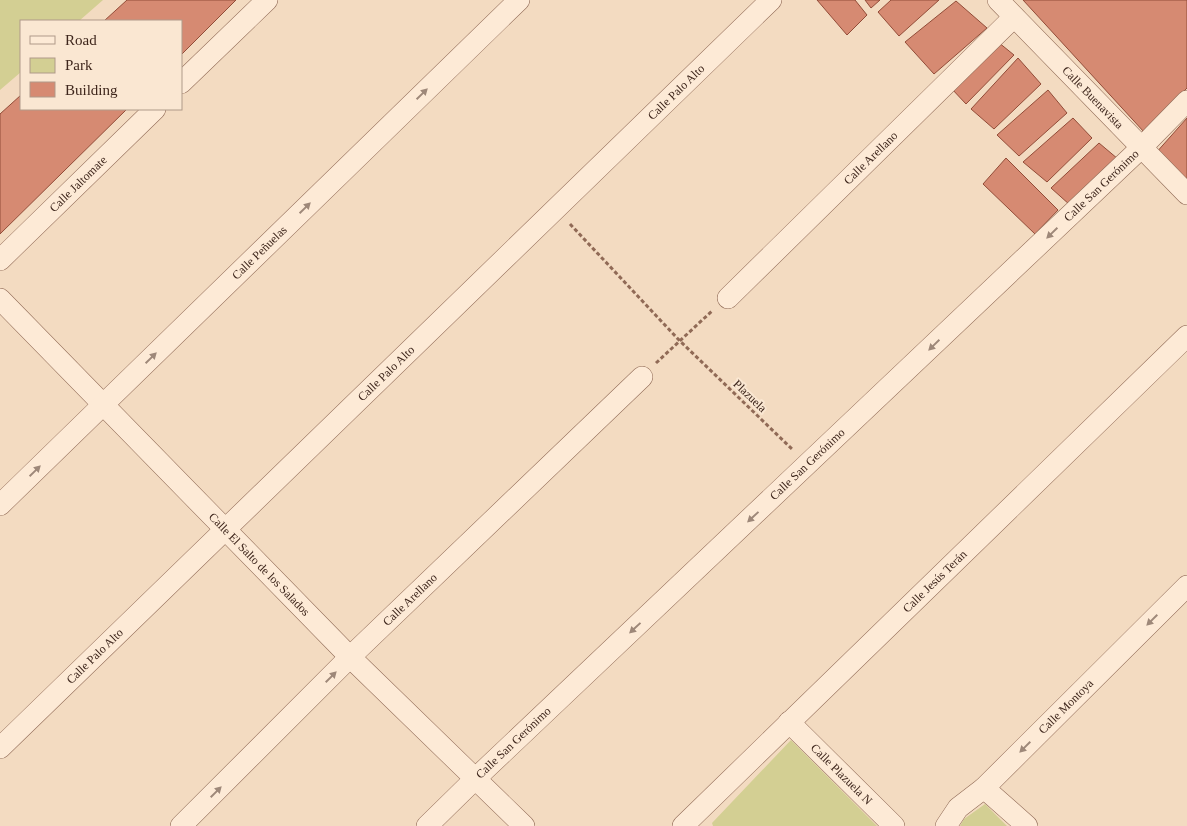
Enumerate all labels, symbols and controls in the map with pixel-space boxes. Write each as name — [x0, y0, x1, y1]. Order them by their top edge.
legend — [20, 20, 182, 110]
text: Road — [65, 32, 97, 48]
text: Park — [65, 57, 93, 73]
street label: Calle Palo Alto — [645, 61, 707, 123]
street label: Calle Buenavista — [1059, 63, 1127, 132]
text: Building — [65, 82, 118, 98]
one-way arrow — [416, 88, 428, 100]
street label: Calle Arellano — [841, 128, 900, 187]
street label: Calle San Gerónimo — [1061, 147, 1142, 224]
street label: Calle Jaltomate — [47, 153, 110, 215]
one-way arrow — [299, 202, 311, 214]
street label: Calle Peñuelas — [229, 223, 290, 282]
one-way arrow — [1046, 227, 1058, 239]
one-way arrow — [929, 339, 941, 351]
street label: Calle Palo Alto — [355, 343, 417, 404]
one-way arrow — [145, 352, 157, 364]
street label: Plazuela — [731, 377, 770, 416]
street label: Calle San Gerónimo — [767, 425, 848, 503]
one-way arrow — [29, 465, 41, 477]
street label: Calle El Salto de los Salados — [206, 510, 313, 619]
one-way arrow — [747, 511, 759, 523]
street label: Calle Jesús Terán — [900, 547, 970, 616]
street label: Calle Arellano — [380, 570, 440, 629]
one-way arrow — [1147, 614, 1159, 626]
one-way arrow — [629, 622, 641, 634]
street label: Calle Palo Alto — [64, 625, 126, 687]
one-way arrow — [325, 671, 337, 683]
street label: Calle Montoya — [1036, 676, 1097, 737]
street label: Calle San Gerónimo — [473, 704, 554, 781]
street label: Calle Plazuela N — [808, 741, 875, 808]
one-way arrow — [1019, 741, 1031, 753]
one-way arrow — [210, 786, 222, 798]

